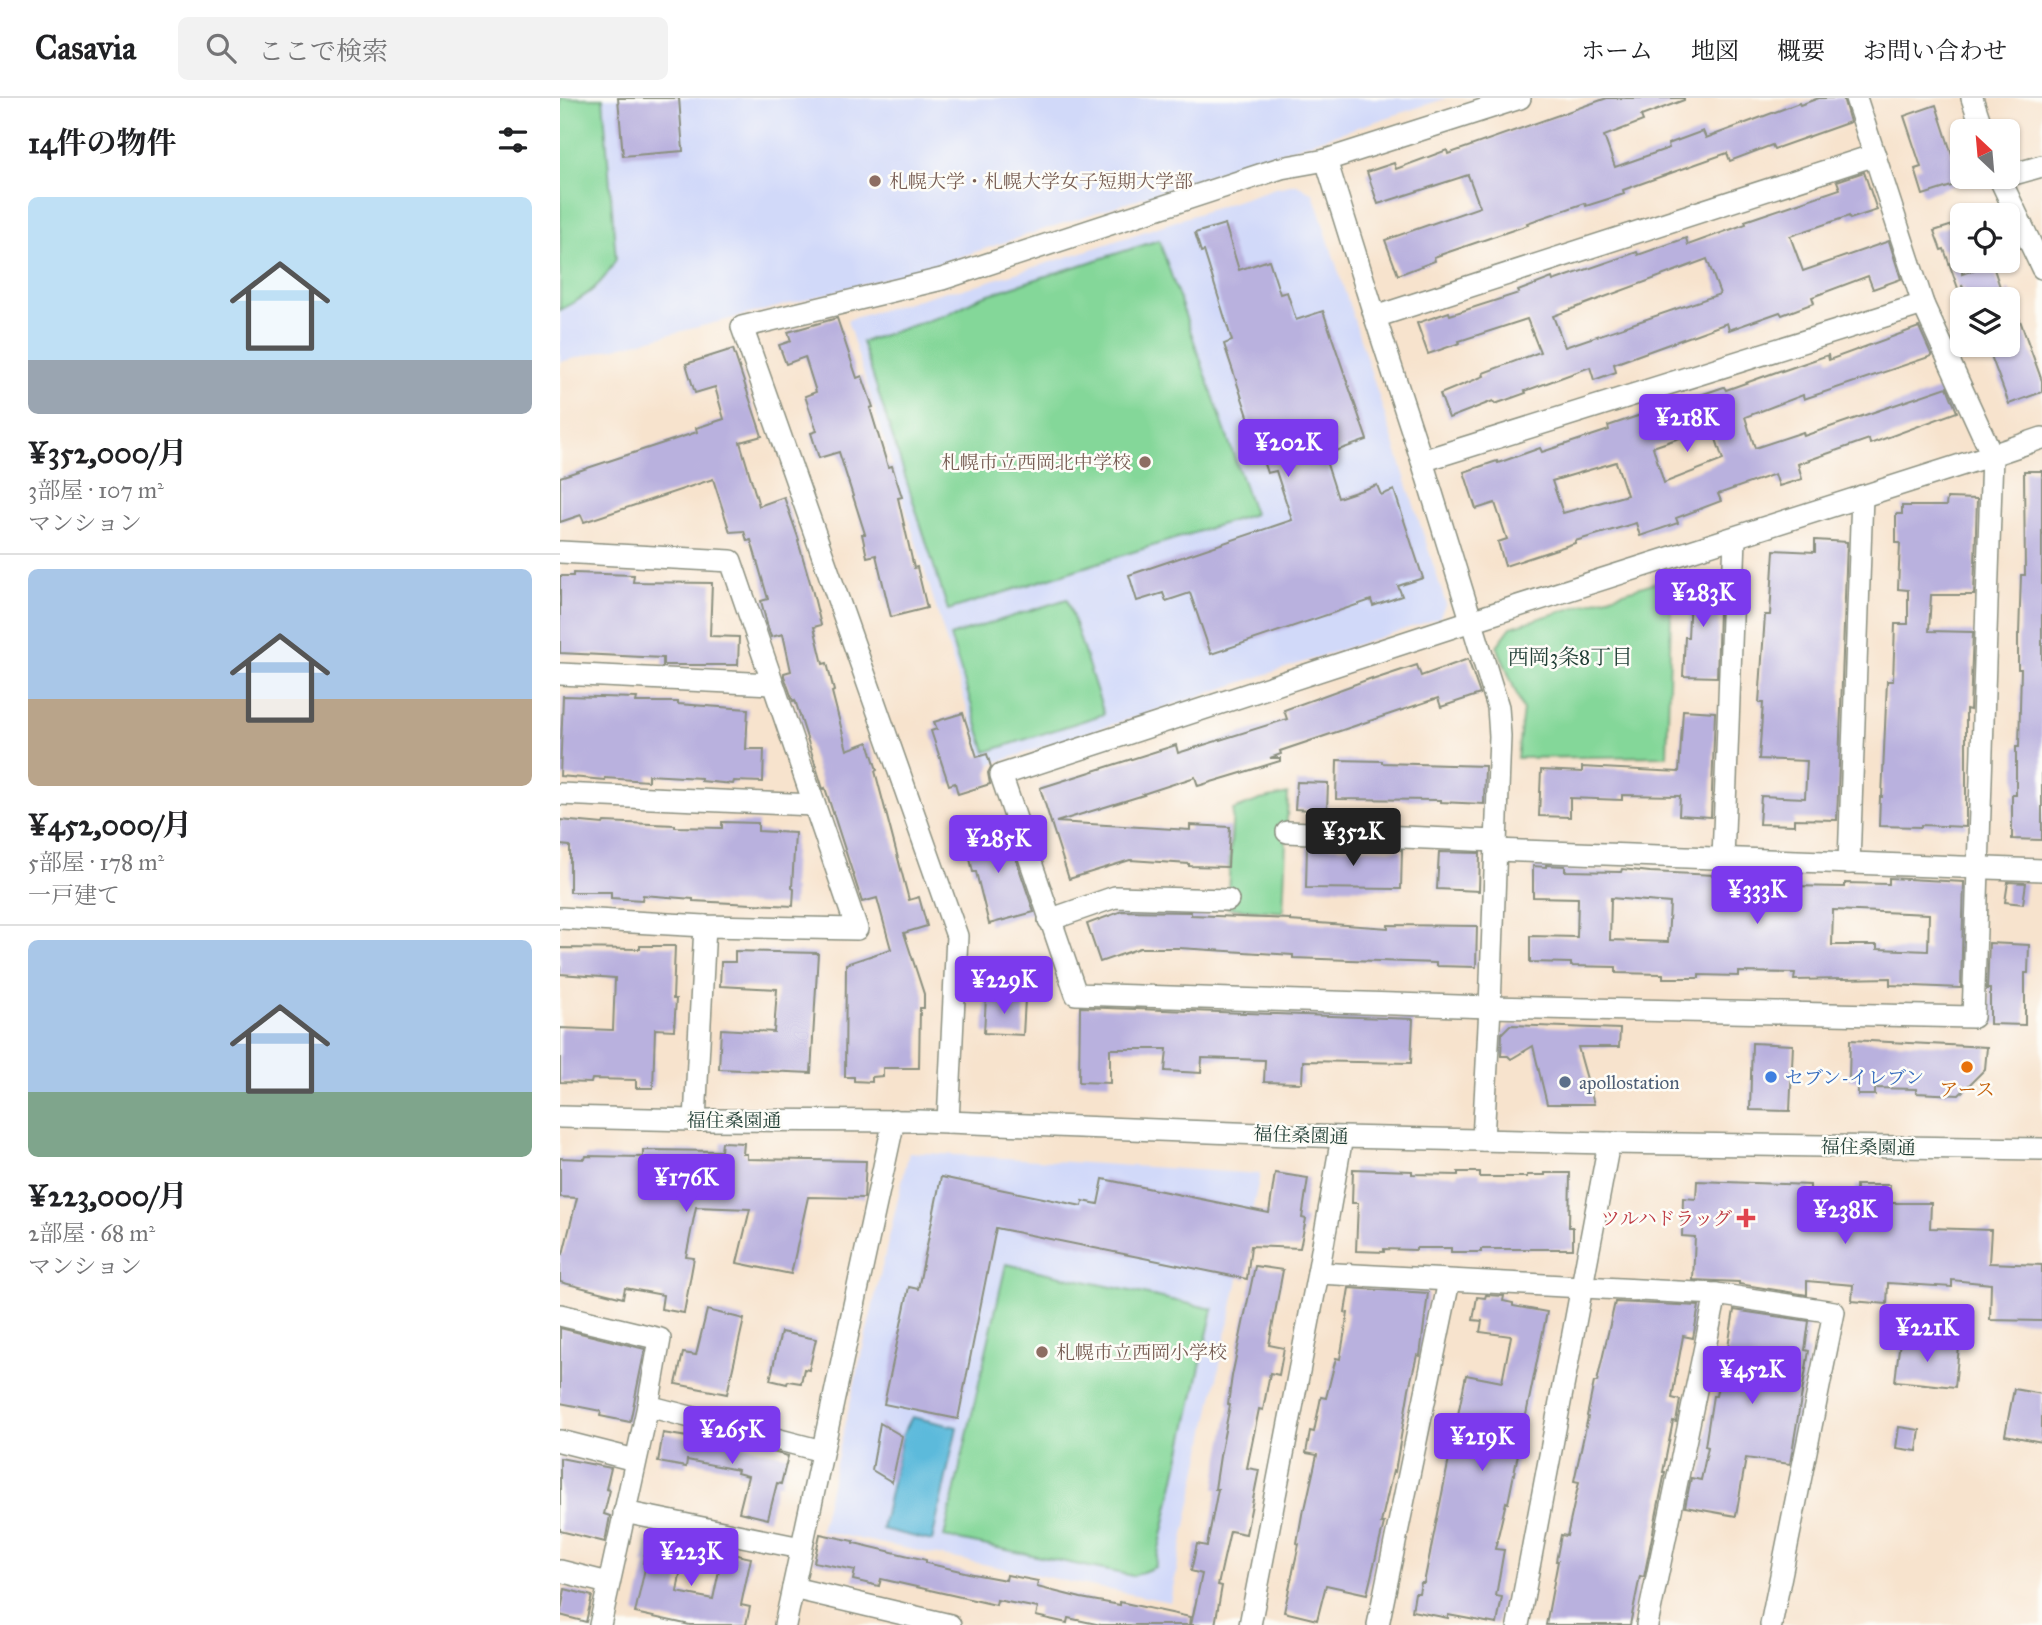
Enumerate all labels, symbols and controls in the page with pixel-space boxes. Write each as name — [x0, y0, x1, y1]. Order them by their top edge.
search box — [178, 17, 668, 80]
text: Casavia — [35, 28, 136, 68]
icon: search — [202, 29, 240, 67]
text: ここで検索 — [258, 35, 388, 67]
text: ホーム — [1581, 36, 1653, 66]
text: 地図 — [1691, 36, 1739, 66]
text: 概要 — [1777, 36, 1825, 66]
text: お問い合わせ — [1863, 36, 2007, 66]
north arrow — [1950, 119, 2020, 189]
map controls — [1950, 119, 2020, 357]
icon: filters — [494, 121, 532, 159]
text: 14件の物件 — [28, 125, 177, 161]
place label: 札幌大学・札幌大学女子短期大学部 — [889, 170, 1193, 193]
marker: 札幌大学・札幌大学女子短期大学部 — [867, 173, 883, 189]
button: locate — [1950, 203, 2020, 273]
icon: home — [217, 243, 343, 369]
button: layers — [1950, 287, 2020, 357]
pin: ¥218K — [1638, 394, 1736, 454]
text: ¥218K — [1655, 403, 1719, 431]
pin: ¥202K — [1239, 420, 1337, 479]
text: ¥202K — [1254, 428, 1322, 456]
text: ¥352,000/月 — [28, 435, 187, 471]
place label: 札幌市立西岡北中学校 — [941, 451, 1131, 474]
marker: 札幌市立西岡北中学校 — [1137, 454, 1153, 470]
text: 3部屋 · 107 m² — [28, 476, 164, 504]
text: マンション — [28, 509, 142, 537]
pin: ¥283K — [1654, 570, 1752, 629]
text: ¥283K — [1671, 578, 1735, 606]
icon: home — [217, 615, 343, 741]
district label: 西岡3条8丁目 — [1508, 644, 1632, 670]
text: ¥452,000/月 — [28, 807, 192, 843]
pin: ¥352K — [1304, 808, 1402, 868]
pin: ¥285K — [949, 816, 1047, 875]
text: ¥352K — [1322, 817, 1384, 845]
text: ¥285K — [965, 824, 1031, 852]
text: 5部屋 · 178 m² — [28, 848, 164, 876]
pin: ¥333K — [1708, 866, 1806, 926]
text: ¥333K — [1727, 875, 1787, 903]
text: 一戸建て — [28, 881, 120, 909]
pin: ¥229K — [955, 956, 1053, 1016]
text: ¥229K — [971, 965, 1037, 993]
icon: home — [217, 986, 343, 1112]
marker: アース — [1959, 1059, 1975, 1075]
place label: セブン-イレブン — [1785, 1066, 1924, 1089]
marker: セブン-イレブン — [1763, 1069, 1779, 1085]
place label: apollostation — [1579, 1071, 1680, 1094]
marker: apollostation — [1557, 1074, 1573, 1090]
place label: アース — [1939, 1078, 1995, 1101]
street label: 福住桑園通 — [686, 1109, 782, 1132]
street label: 福住桑園通 — [1253, 1122, 1349, 1148]
street label: 福住桑園通 — [1820, 1135, 1916, 1159]
pin: ¥176K — [637, 1154, 735, 1214]
text: ¥176K — [654, 1163, 718, 1191]
text: ¥223,000/月 — [28, 1178, 187, 1214]
pin: ¥238K — [1796, 1186, 1894, 1246]
text: ¥238K — [1813, 1195, 1877, 1223]
place label: ツルハドラッグ — [1601, 1207, 1732, 1230]
marker: ツルハドラッグ — [1738, 1210, 1754, 1226]
text: 2部屋 · 68 m² — [28, 1219, 155, 1247]
text: マンション — [28, 1252, 142, 1280]
pin: ¥221K — [1878, 1304, 1976, 1364]
text: ¥221K — [1895, 1313, 1959, 1341]
place label: 札幌市立西岡小学校 — [1056, 1341, 1227, 1364]
marker: 札幌市立西岡小学校 — [1034, 1344, 1050, 1360]
pin: ¥452K — [1703, 1346, 1801, 1406]
text: ¥452K — [1719, 1355, 1785, 1383]
pin: ¥265K — [683, 1406, 781, 1466]
pin: ¥219K — [1433, 1414, 1531, 1473]
text: ¥265K — [699, 1415, 765, 1443]
text: ¥219K — [1450, 1422, 1514, 1450]
pin: ¥223K — [642, 1528, 740, 1588]
text: ¥223K — [659, 1537, 723, 1565]

